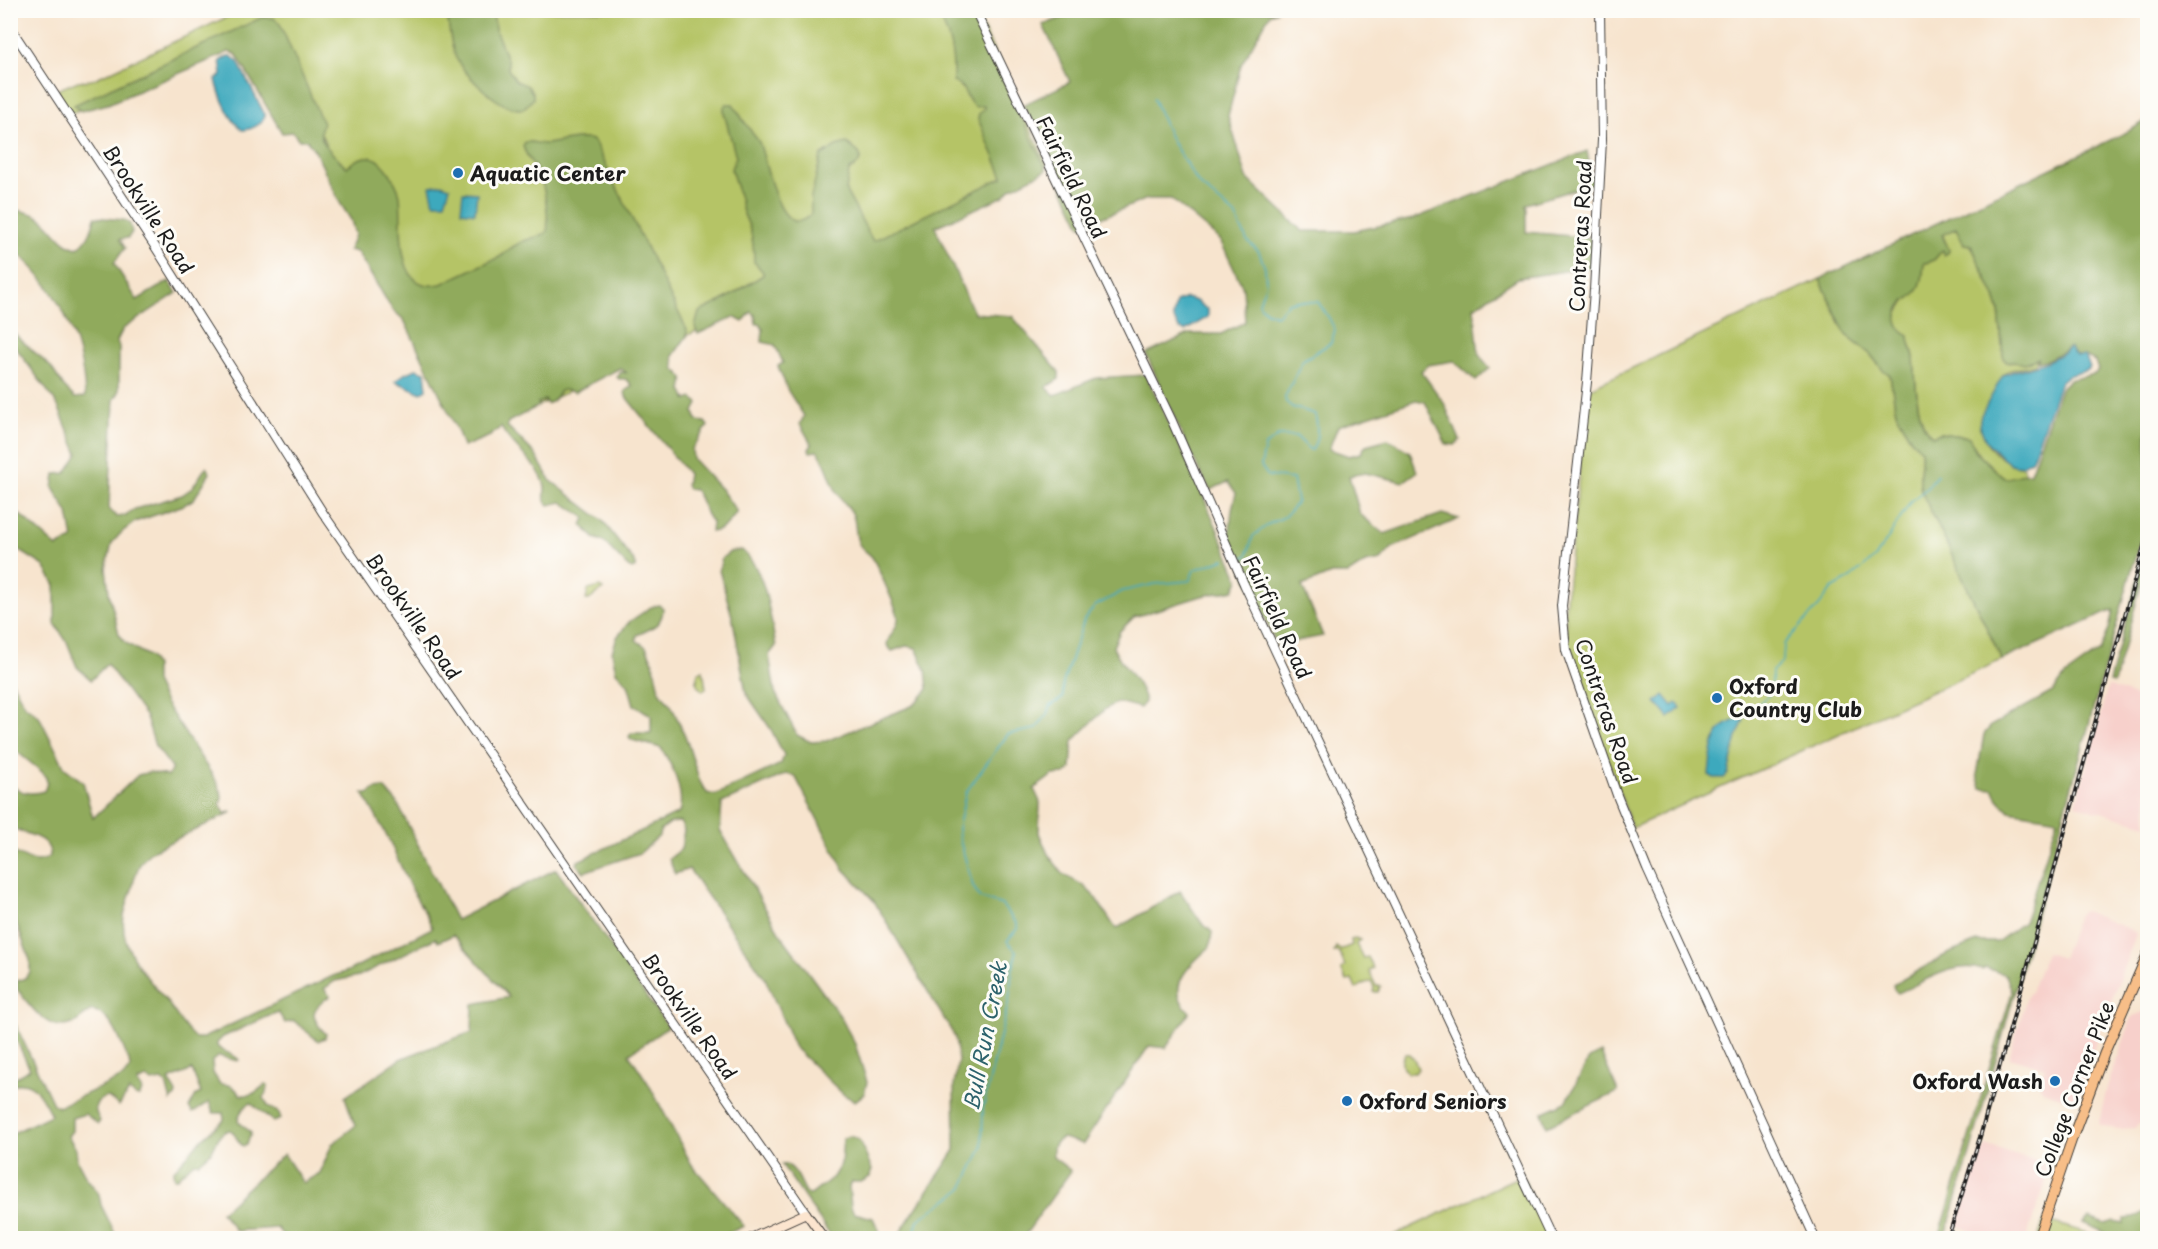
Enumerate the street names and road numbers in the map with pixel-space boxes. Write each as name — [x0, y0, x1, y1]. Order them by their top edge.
street label: Fairfield Road — [1029, 110, 1115, 244]
street label: Brookville Road — [96, 138, 202, 280]
street label: Contreras Road — [1561, 159, 1599, 313]
street label: Brookville Road — [359, 546, 469, 686]
street label: Fairfield Road — [1236, 550, 1320, 684]
street label: Contreras Road — [1568, 634, 1646, 788]
street label: Brookville Road — [635, 946, 745, 1086]
street label: College Corner Pike — [2027, 997, 2121, 1181]

